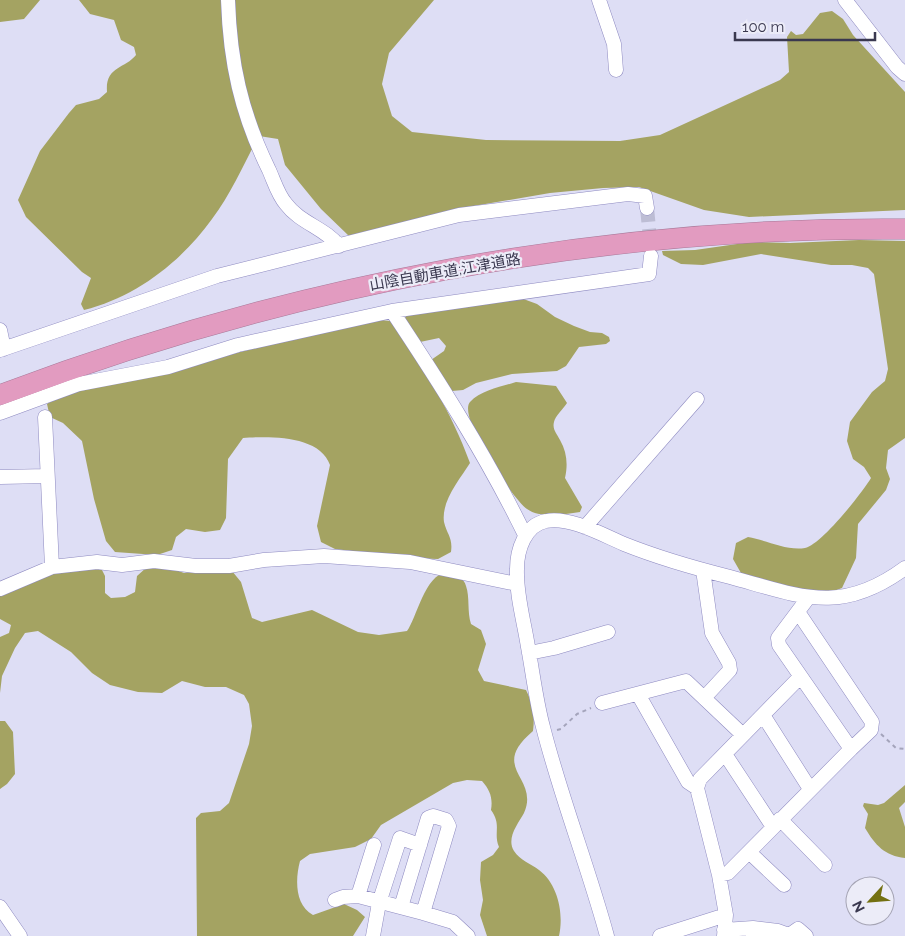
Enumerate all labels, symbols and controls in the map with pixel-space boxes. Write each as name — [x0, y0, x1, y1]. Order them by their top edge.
scale bar — [735, 10, 875, 42]
text: 100 m — [742, 18, 784, 36]
street label: 山陰自動車道;江津道路 — [368, 250, 522, 294]
north arrow — [845, 876, 895, 926]
text: N — [849, 898, 868, 915]

